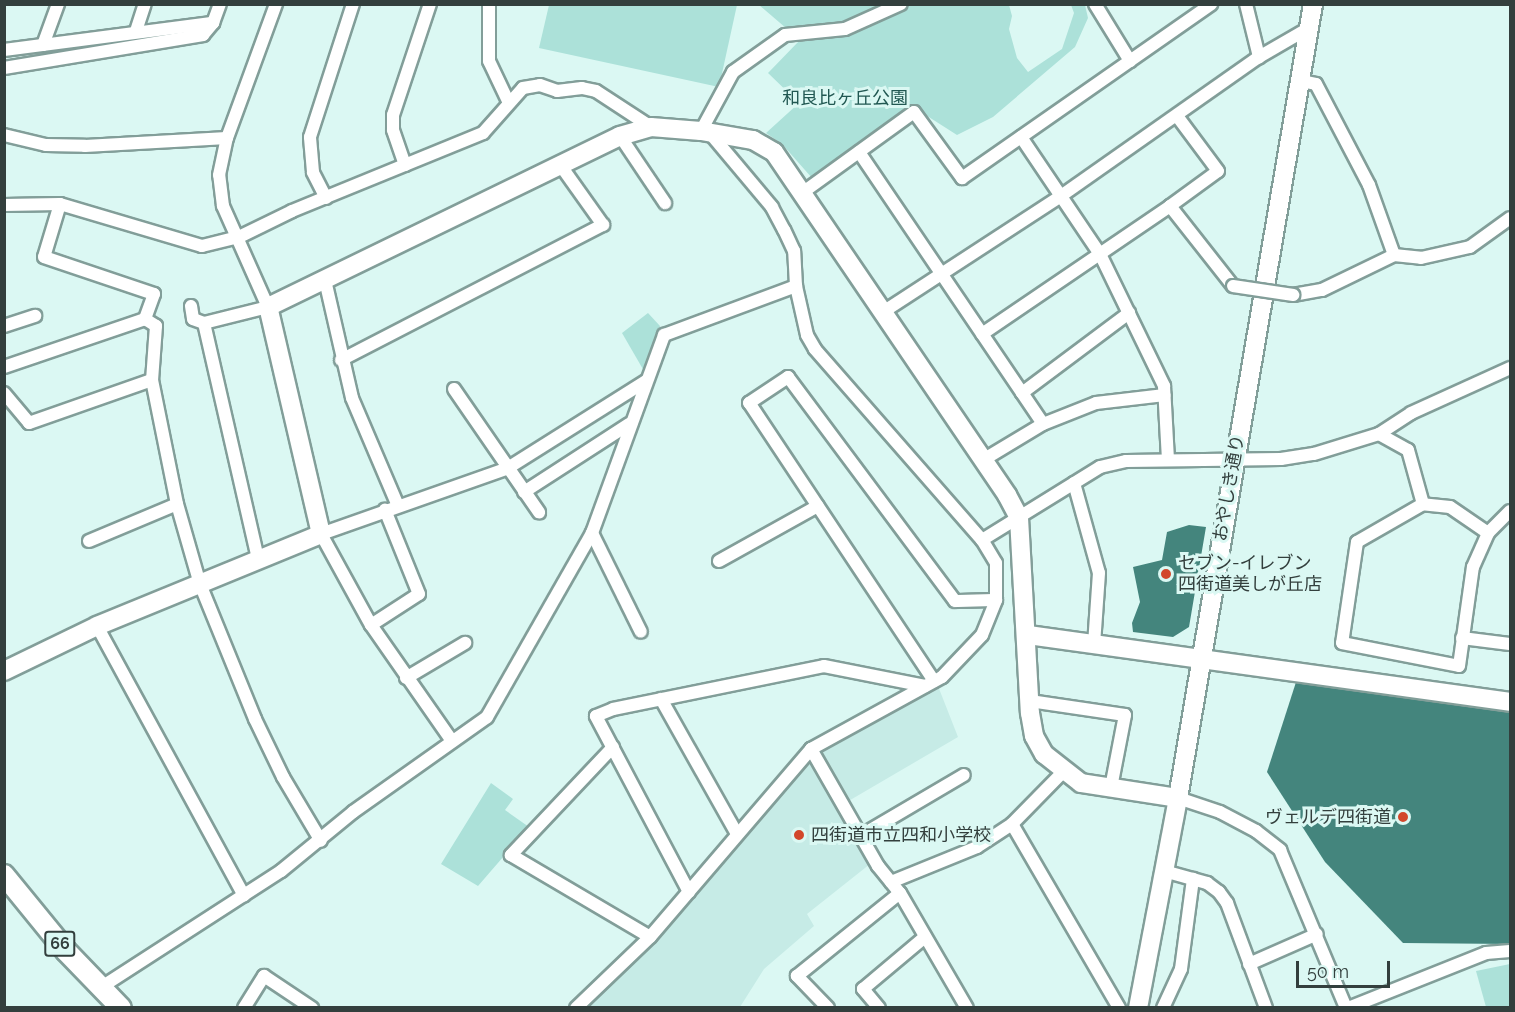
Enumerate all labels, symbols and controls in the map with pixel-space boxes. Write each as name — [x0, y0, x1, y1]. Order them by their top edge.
park label: 和良比ヶ丘公園 — [782, 87, 908, 109]
street label: おやしき通り — [1209, 433, 1249, 543]
place label: セブン-イレブン 四街道美しが丘店 — [1178, 553, 1322, 596]
marker: セブン-イレブン 四街道美しが丘店 — [1159, 567, 1173, 581]
place label: ヴェルデ四街道 — [1265, 806, 1391, 828]
marker: ヴェルデ四街道 — [1396, 810, 1410, 824]
place label: 四街道市立四和小学校 — [811, 824, 991, 846]
marker: 四街道市立四和小学校 — [792, 828, 806, 842]
road number: 66 — [44, 931, 76, 957]
scale bar — [1299, 949, 1394, 987]
text: 50 m — [1307, 961, 1349, 982]

